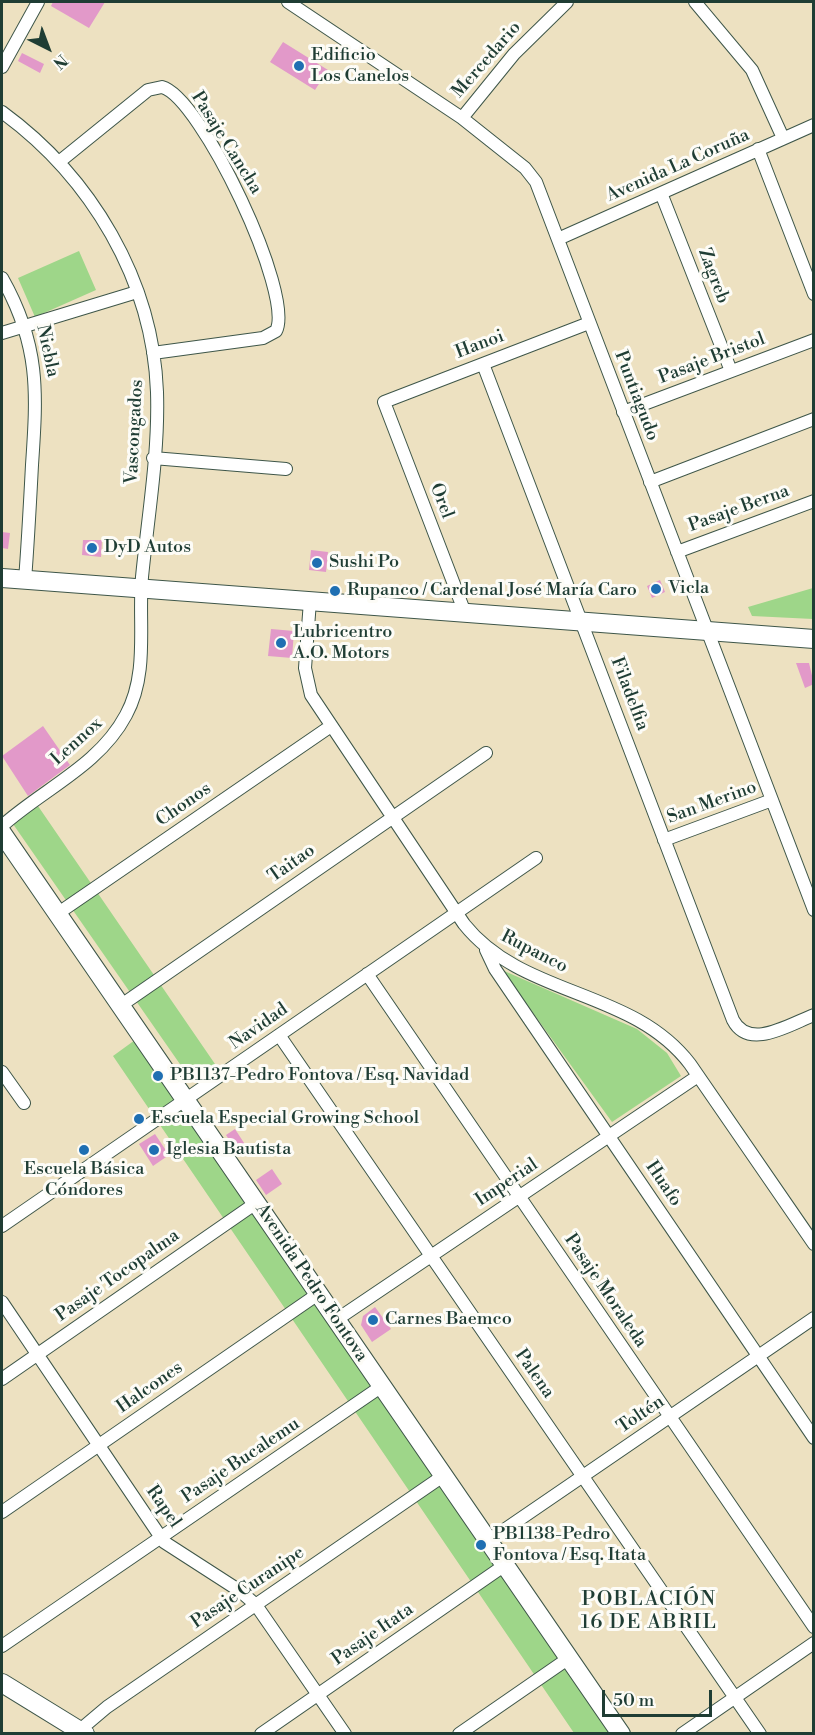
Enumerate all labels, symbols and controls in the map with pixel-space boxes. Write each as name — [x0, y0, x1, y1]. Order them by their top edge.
street label: Mercedario — [448, 17, 526, 103]
north arrow — [18, 18, 78, 78]
place label: Edificio Los Canelos — [311, 45, 409, 88]
text: N — [49, 50, 71, 73]
marker: Edificio Los Canelos — [292, 59, 306, 73]
street label: Pasaje Cancha — [186, 88, 266, 198]
street label: Avenida La Coruña — [603, 125, 753, 207]
street label: Zagreb — [693, 245, 733, 307]
street label: Niebla — [31, 323, 63, 379]
street label: Hanoi — [453, 326, 507, 364]
street label: Pasaje Bristol — [656, 329, 768, 389]
street label: Puntiagudo — [609, 348, 663, 444]
street label: Vascongados — [121, 379, 149, 485]
street label: Orel — [424, 480, 458, 522]
street label: Pasaje Berna — [686, 481, 792, 537]
place label: DyD Autos — [104, 537, 191, 559]
marker: DyD Autos — [85, 541, 99, 555]
place label: Sushi Po — [329, 552, 399, 574]
marker: Sushi Po — [310, 556, 324, 570]
place label: Vicla — [668, 578, 709, 600]
place label: Rupanco / Cardenal José María Caro — [347, 580, 637, 602]
marker: Vicla — [649, 582, 663, 596]
marker: Rupanco / Cardenal José María Caro — [328, 584, 342, 598]
place label: Lubricentro A.O. Motors — [293, 622, 392, 664]
marker: Lubricentro A.O. Motors — [274, 636, 288, 650]
street label: Filadelfia — [605, 654, 653, 734]
street label: Lennox — [47, 713, 107, 771]
street label: San Merino — [664, 777, 760, 829]
street label: Chonos — [152, 778, 216, 832]
street label: Taitao — [264, 840, 320, 888]
street label: Rupanco — [497, 926, 571, 978]
street label: Navidad — [226, 999, 292, 1055]
place label: PB1137-Pedro Fontova / Esq. Navidad — [170, 1065, 469, 1087]
marker: PB1137-Pedro Fontova / Esq. Navidad — [151, 1069, 165, 1083]
place label: Escuela Especial Growing School — [151, 1108, 419, 1130]
marker: Escuela Especial Growing School — [132, 1112, 146, 1126]
place label: Iglesia Bautista — [166, 1139, 291, 1161]
marker: Escuela Básica Cóndores — [77, 1143, 91, 1157]
marker: Iglesia Bautista — [147, 1143, 161, 1157]
street label: Imperial — [472, 1154, 542, 1212]
street label: Huafo — [640, 1157, 686, 1211]
place label: Escuela Básica Cóndores — [24, 1159, 144, 1202]
street label: Avenida Pedro Fontova — [250, 1200, 372, 1366]
street label: Pasaje Tocopalma — [52, 1225, 184, 1327]
street label: Pasaje Moraleda — [559, 1230, 651, 1352]
place label: Carnes Baemco — [385, 1309, 512, 1331]
marker: Carnes Baemco — [366, 1313, 380, 1327]
street label: Palena — [509, 1345, 559, 1403]
street label: Halcones — [113, 1357, 187, 1419]
street label: Toltén — [613, 1391, 669, 1439]
street label: Pasaje Bucalemu — [178, 1414, 304, 1508]
street label: Rapel — [141, 1482, 185, 1532]
place label: PB1138-Pedro Fontova / Esq. Itata — [493, 1524, 646, 1567]
marker: PB1138-Pedro Fontova / Esq. Itata — [474, 1538, 488, 1552]
street label: Pasaje Curanipe — [187, 1542, 309, 1634]
district label: POBLACIÓN 16 DE ABRIL — [581, 1588, 717, 1635]
street label: Pasaje Itata — [328, 1599, 418, 1671]
scale bar — [605, 1678, 714, 1716]
text: 50 m — [613, 1689, 654, 1712]

